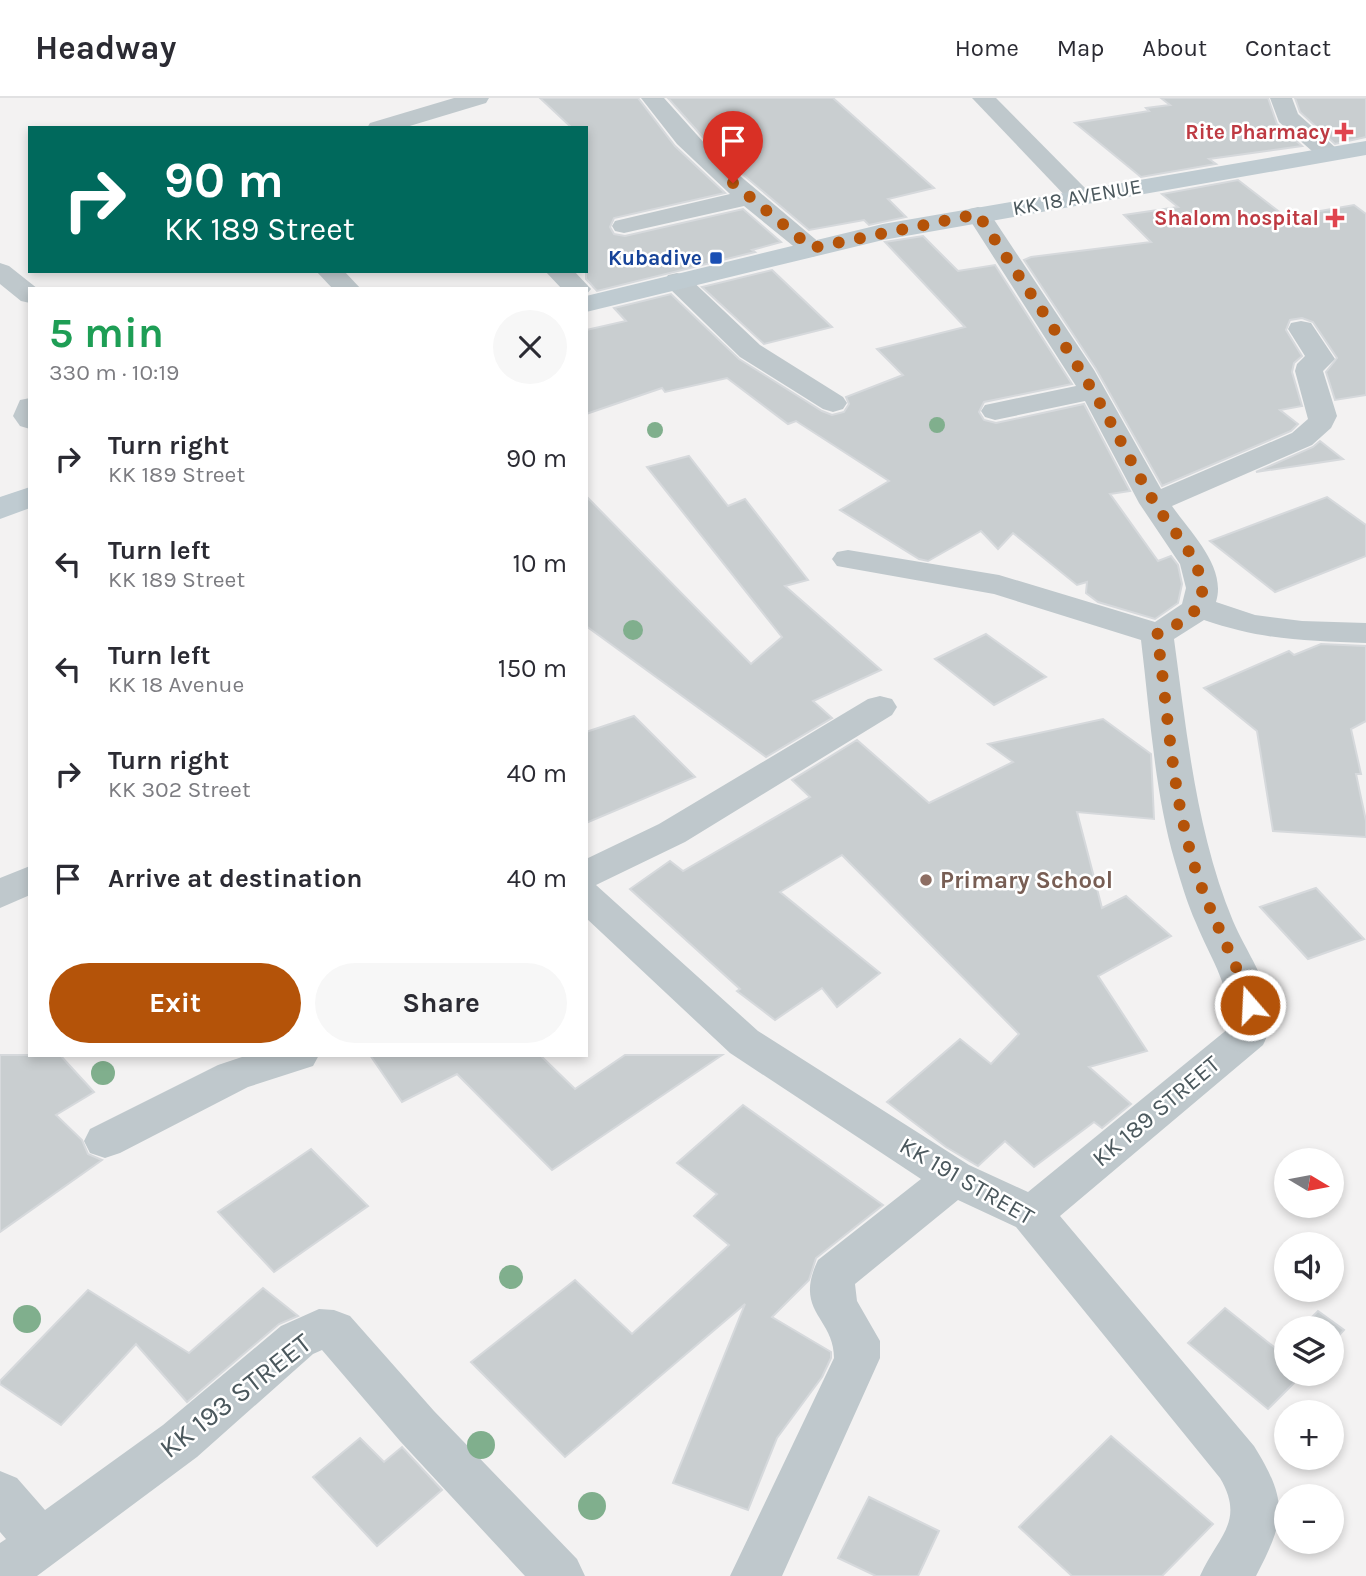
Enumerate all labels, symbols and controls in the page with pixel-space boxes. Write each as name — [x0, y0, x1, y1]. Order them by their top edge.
text: Headway — [35, 29, 176, 67]
text: Home — [955, 34, 1019, 62]
text: Map — [1057, 34, 1104, 62]
text: About — [1142, 34, 1207, 62]
text: Contact — [1245, 34, 1331, 62]
pin — [703, 111, 763, 183]
place label: Rite Pharmacy — [1185, 120, 1330, 144]
icon: arrive — [714, 122, 752, 160]
marker: Rite Pharmacy — [1336, 124, 1352, 140]
text: 90 m — [164, 152, 284, 209]
icon: right — [49, 154, 140, 245]
street label: KK 18 AVENUE — [1011, 174, 1143, 220]
place label: Shalom hospital — [1154, 206, 1319, 230]
marker: Shalom hospital — [1325, 208, 1345, 228]
text: KK 189 Street — [164, 211, 355, 248]
place label: Kubadive — [608, 246, 702, 270]
marker: Kubadive — [708, 250, 724, 266]
text: 5 min — [49, 308, 164, 358]
button: close — [493, 310, 567, 384]
text: 330 m · 10:19 — [49, 359, 179, 386]
text: Turn right — [108, 430, 229, 461]
icon: right — [49, 440, 87, 478]
text: 90 m — [506, 443, 567, 474]
text: KK 189 Street — [108, 461, 245, 488]
text: Turn left — [108, 535, 210, 566]
icon: left — [49, 545, 87, 583]
text: 10 m — [512, 548, 567, 579]
text: KK 189 Street — [108, 566, 245, 593]
text: Turn left — [108, 640, 210, 671]
icon: left — [49, 650, 87, 688]
text: 150 m — [498, 653, 567, 684]
text: KK 18 Avenue — [108, 671, 244, 698]
text: Turn right — [108, 745, 229, 776]
icon: right — [49, 755, 87, 793]
text: 40 m — [507, 758, 567, 789]
text: KK 302 Street — [108, 776, 251, 803]
icon: arrive — [49, 860, 87, 898]
text: Arrive at destination — [108, 863, 362, 894]
text: 40 m — [507, 863, 567, 894]
place label: Primary School — [940, 866, 1113, 894]
marker: Primary School — [918, 872, 934, 888]
button: Exit — [49, 963, 301, 1043]
button: Share — [315, 963, 567, 1043]
position arrow — [1213, 968, 1287, 1042]
street label: KK 189 STREET — [1087, 1050, 1225, 1172]
street label: KK 191 STREET — [895, 1131, 1039, 1231]
north arrow — [1274, 1148, 1344, 1218]
map controls — [1274, 1148, 1344, 1554]
button: sound — [1274, 1232, 1344, 1302]
button: layers — [1274, 1316, 1344, 1386]
street label: KK 193 STREET — [153, 1326, 318, 1465]
button: + — [1274, 1400, 1344, 1470]
button: − — [1274, 1484, 1344, 1554]

